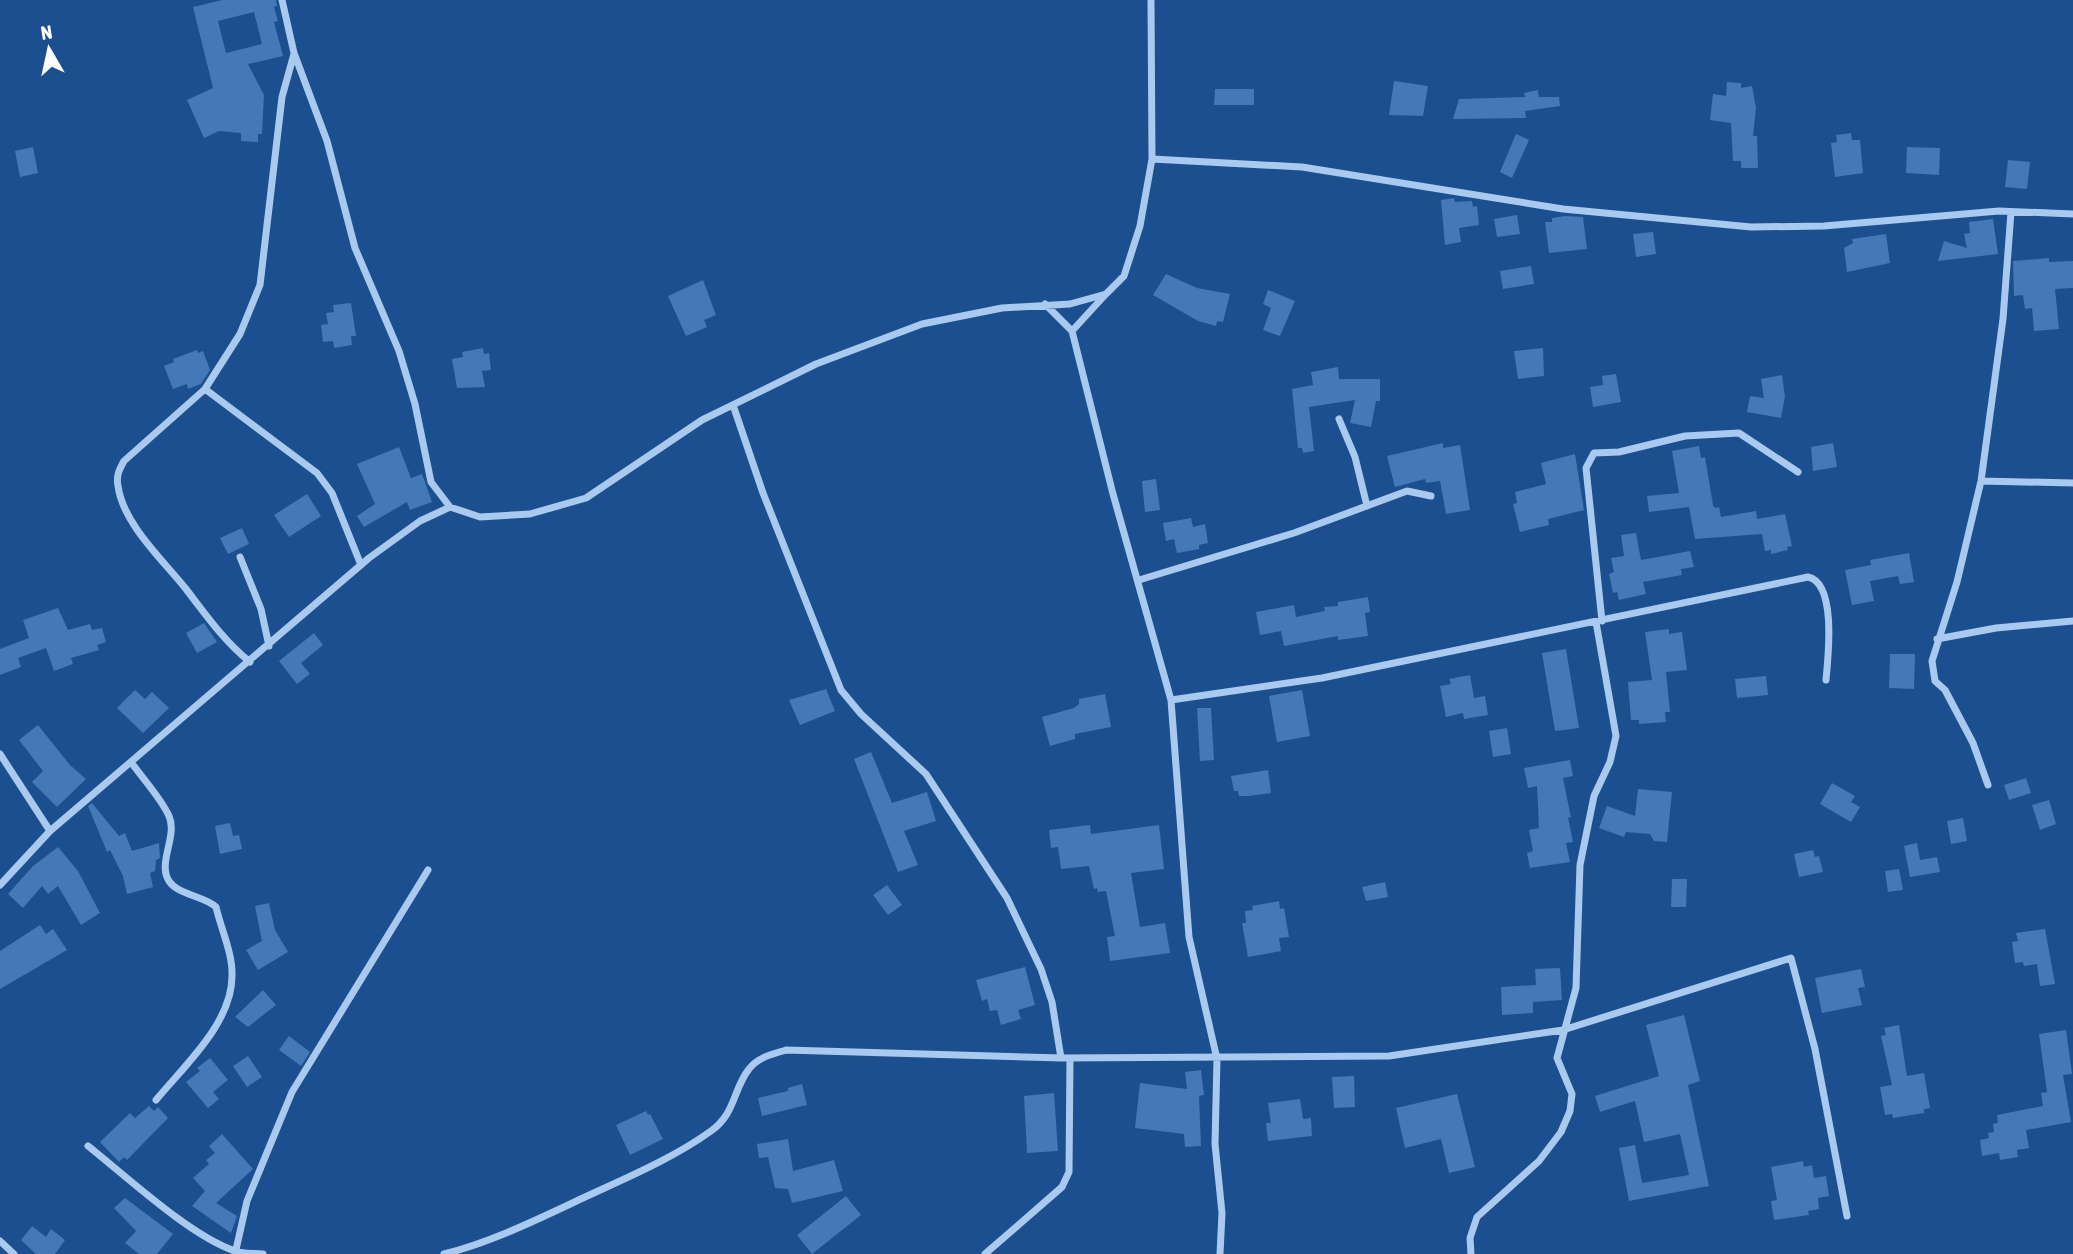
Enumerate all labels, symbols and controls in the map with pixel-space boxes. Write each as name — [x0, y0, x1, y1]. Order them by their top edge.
north arrow — [14, 14, 84, 84]
text: N — [39, 20, 54, 44]

